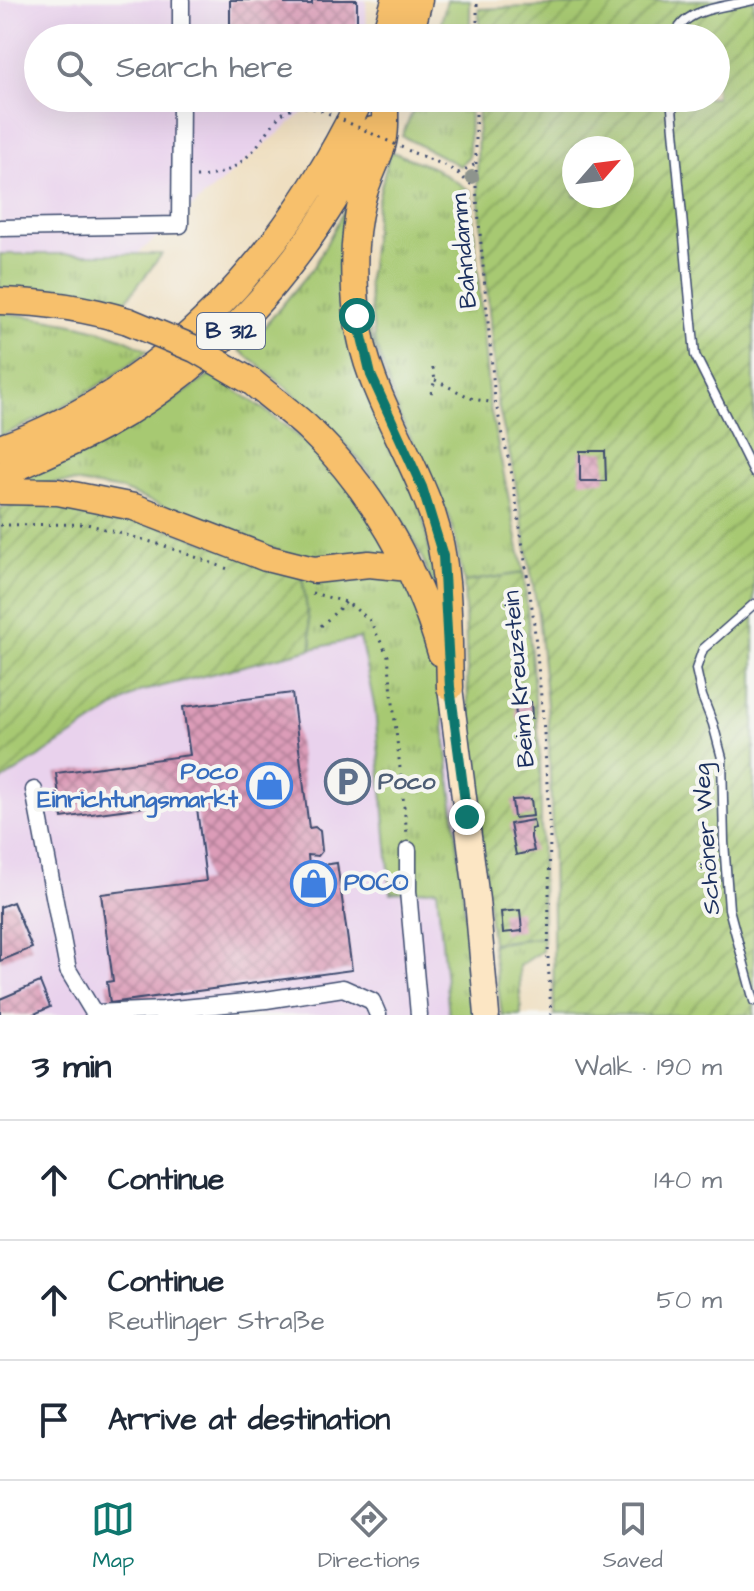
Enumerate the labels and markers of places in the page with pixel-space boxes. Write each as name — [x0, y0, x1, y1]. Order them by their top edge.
place label: Poco Einrichtungsmarkt — [37, 755, 238, 818]
parking icon: Poco — [323, 758, 371, 806]
shop icon: Poco Einrichtungsmarkt — [245, 762, 293, 810]
place label: Poco — [378, 765, 436, 799]
shop icon: POCO — [289, 859, 337, 907]
place label: POCO — [344, 866, 408, 900]

